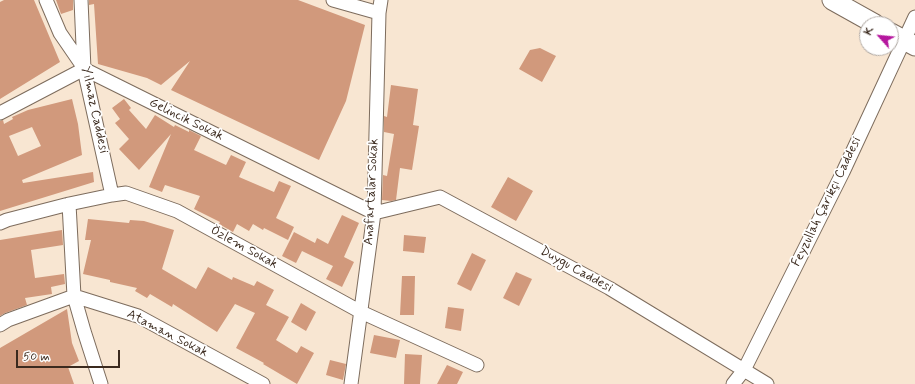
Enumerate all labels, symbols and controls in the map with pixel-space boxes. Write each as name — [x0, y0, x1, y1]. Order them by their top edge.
north arrow — [859, 16, 899, 56]
text: K — [861, 24, 877, 38]
street label: Yılmaz Caddesi — [77, 65, 111, 155]
street label: Gelincik Sokak — [146, 95, 226, 145]
street label: Feyzullah Çarıkçı Caddesi — [789, 135, 865, 269]
street label: Anafartalar Sokak — [361, 138, 383, 246]
street label: Özlem Sokak — [208, 223, 280, 273]
street label: Duygu Caddesi — [537, 244, 615, 296]
street label: Ataman Sokak — [124, 307, 210, 361]
scale bar — [18, 342, 122, 368]
text: 50 m — [23, 349, 50, 365]

